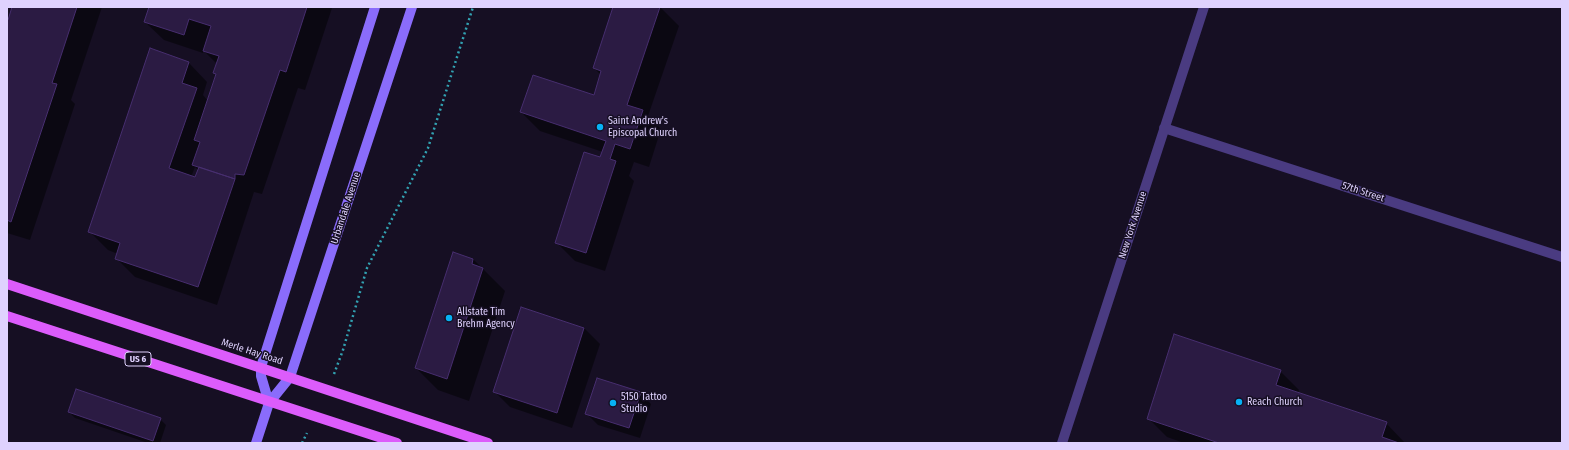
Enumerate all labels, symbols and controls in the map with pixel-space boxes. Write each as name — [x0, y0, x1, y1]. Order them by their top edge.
place label: Saint Andrew's Episcopal Church — [608, 115, 677, 138]
marker: Saint Andrew's Episcopal Church — [595, 122, 605, 132]
street label: Urbandale Avenue — [329, 171, 363, 245]
street label: 57th Street — [1340, 180, 1386, 204]
street label: New York Avenue — [1116, 190, 1150, 260]
place label: Allstate Tim Brehm Agency — [457, 306, 515, 330]
marker: Allstate Tim Brehm Agency — [444, 313, 454, 323]
street label: Merle Hay Road — [220, 336, 284, 368]
road number: US 6 — [125, 352, 151, 366]
place label: 5150 Tattoo Studio — [621, 391, 667, 414]
place label: Reach Church — [1247, 396, 1302, 408]
marker: Reach Church — [1234, 397, 1244, 407]
marker: 5150 Tattoo Studio — [608, 398, 618, 408]

